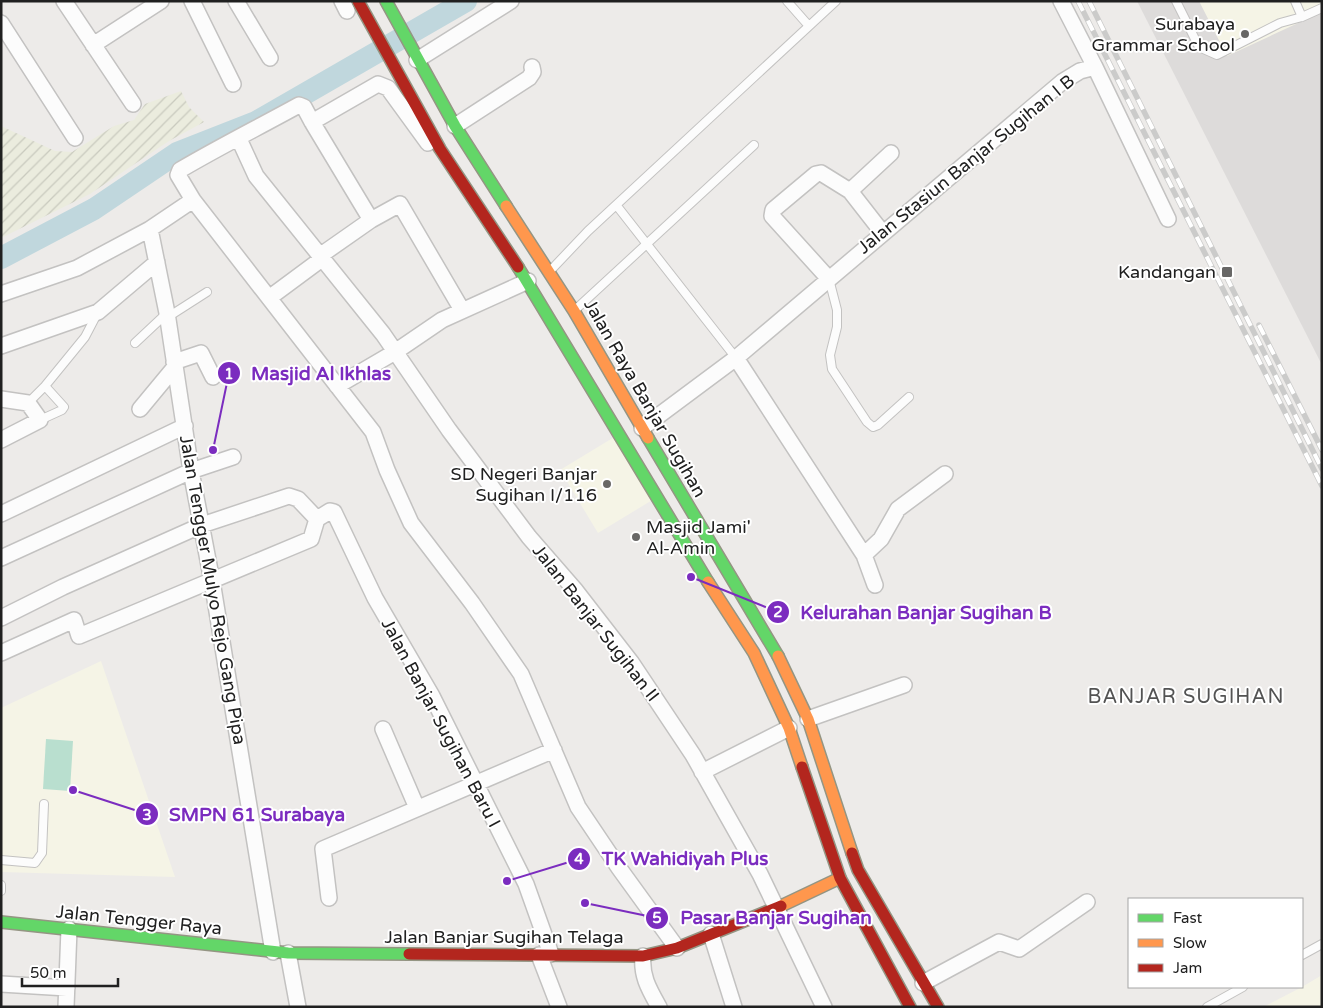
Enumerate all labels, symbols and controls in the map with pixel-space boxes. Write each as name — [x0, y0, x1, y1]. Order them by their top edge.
place label: Surabaya Grammar School — [1092, 13, 1235, 56]
marker: Surabaya Grammar School — [1239, 28, 1251, 40]
street label: Jalan Stasiun Banjar Sugihan I B — [853, 70, 1079, 258]
place label: Kandangan — [1118, 261, 1216, 283]
marker: Kandangan — [1220, 265, 1234, 279]
street label: Jalan Raya Banjar Sugihan — [579, 295, 711, 501]
callout: Masjid Al Ikhlas — [216, 356, 401, 390]
text: Masjid Al Ikhlas — [251, 363, 391, 386]
text: 1 — [224, 365, 234, 383]
street label: Jalan Tengger Mulyo Rejo Gang Pipa — [175, 434, 251, 746]
place label: SD Negeri Banjar Sugihan I/116 — [451, 463, 597, 506]
marker: SD Negeri Banjar Sugihan I/116 — [601, 478, 613, 490]
place label: Masjid Jami' Al-Amin — [646, 516, 751, 559]
marker: Masjid Jami' Al-Amin — [630, 531, 642, 543]
street label: Jalan Banjar Sugihan II — [528, 540, 664, 706]
callout: Kelurahan Banjar Sugihan B — [766, 595, 1062, 629]
text: Kelurahan Banjar Sugihan B — [800, 602, 1052, 625]
text: 2 — [773, 603, 783, 621]
street label: Jalan Banjar Sugihan Baru I — [377, 615, 505, 831]
district label: BANJAR SUGIHAN — [1088, 685, 1284, 709]
callout: SMPN 61 Surabaya — [134, 797, 355, 831]
text: SMPN 61 Surabaya — [169, 804, 345, 827]
text: 3 — [142, 806, 152, 824]
callout: TK Wahidiyah Plus — [566, 842, 778, 876]
text: TK Wahidiyah Plus — [601, 848, 768, 871]
text: 4 — [574, 850, 584, 868]
legend — [1128, 898, 1303, 988]
street label: Jalan Tengger Raya — [55, 900, 223, 940]
callout: Pasar Banjar Sugihan — [645, 901, 881, 935]
text: Pasar Banjar Sugihan — [680, 907, 872, 930]
text: 5 — [652, 909, 662, 927]
text: Fast — [1173, 909, 1203, 927]
street label: Jalan Banjar Sugihan Telaga — [384, 926, 624, 948]
text: Slow — [1173, 934, 1207, 952]
scale bar — [22, 956, 119, 988]
text: Jam — [1173, 959, 1202, 977]
text: 50 m — [30, 964, 67, 982]

